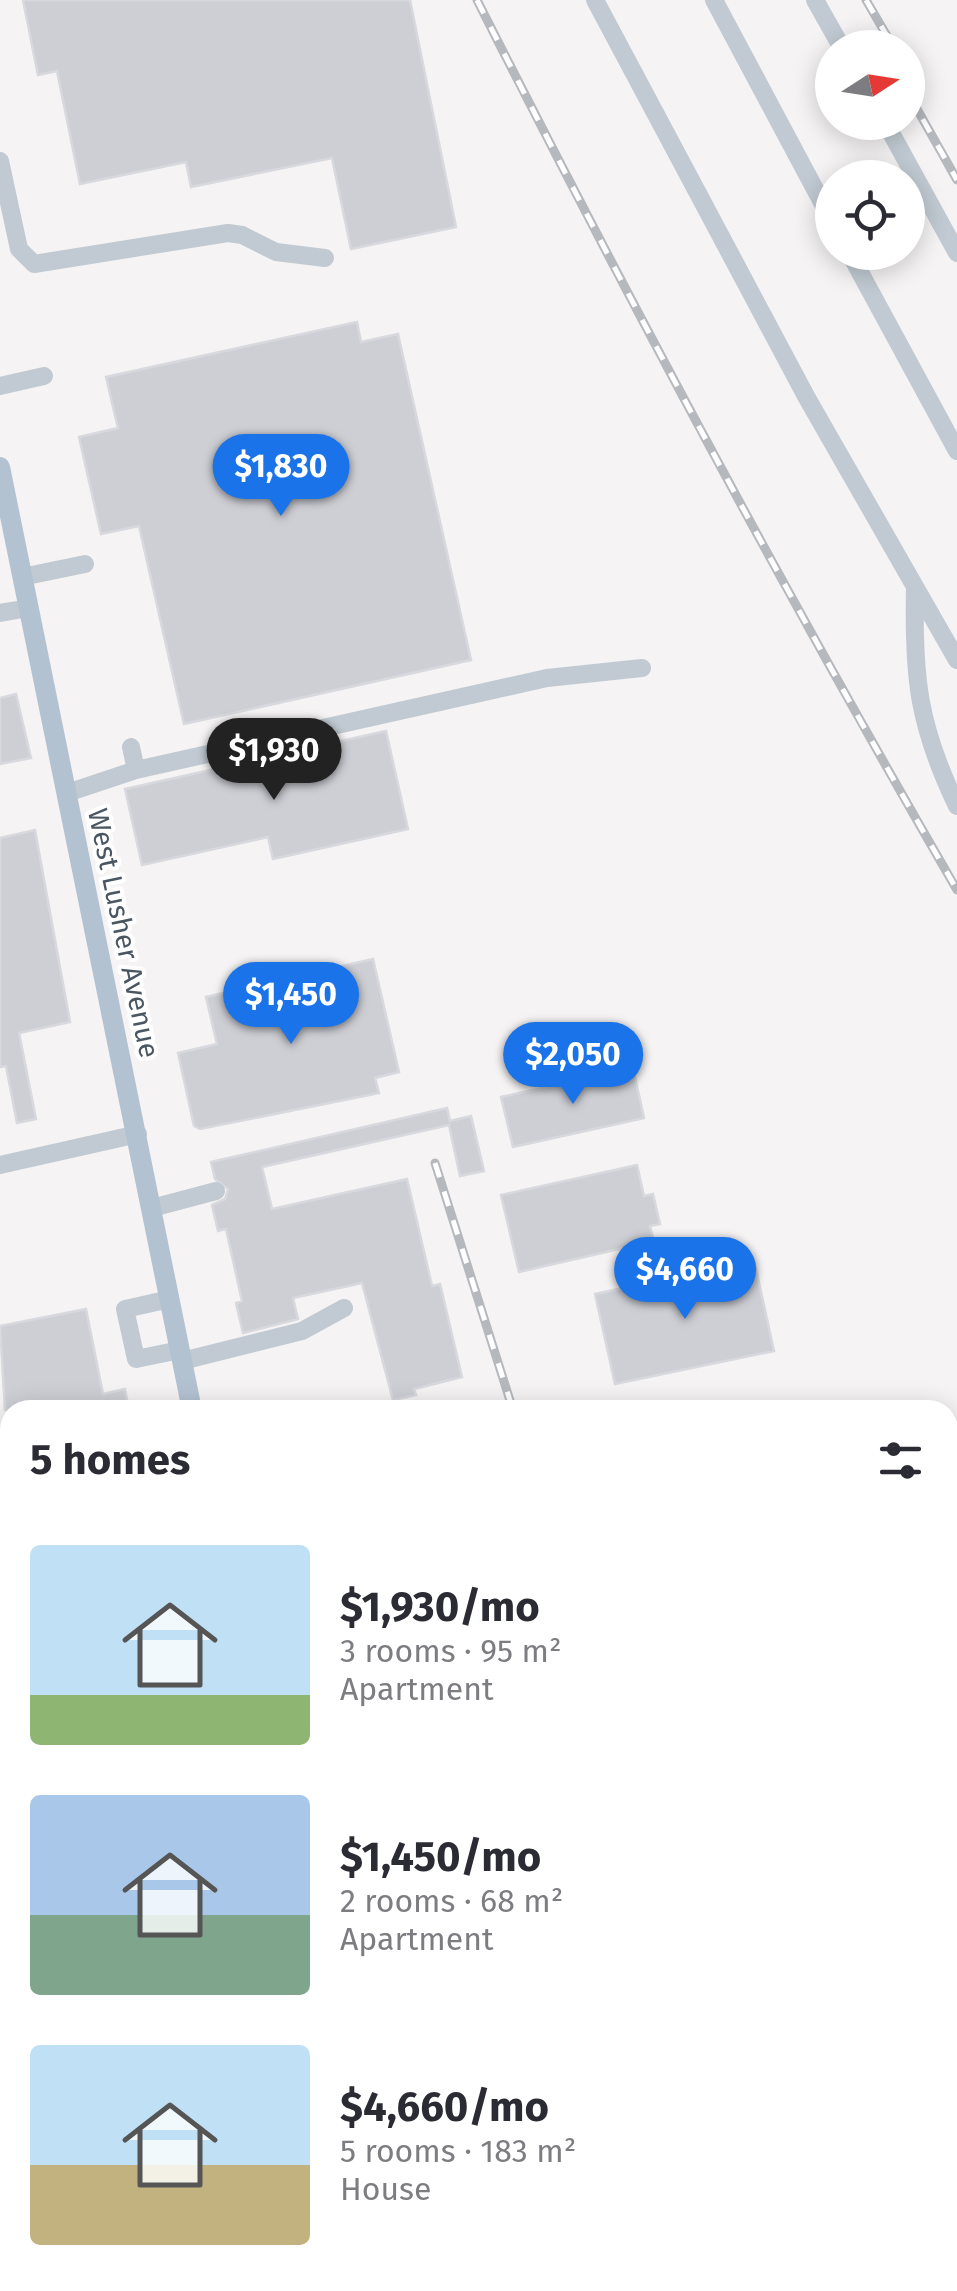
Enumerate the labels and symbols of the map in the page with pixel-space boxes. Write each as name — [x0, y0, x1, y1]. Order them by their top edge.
north arrow — [815, 30, 925, 140]
pin: $1,830 — [200, 434, 362, 519]
pin: $1,930 — [193, 718, 355, 803]
street label: West Lusher Avenue — [81, 805, 166, 1061]
pin: $1,450 — [210, 962, 372, 1047]
pin: $2,050 — [492, 1022, 654, 1107]
pin: $4,660 — [604, 1237, 766, 1322]

